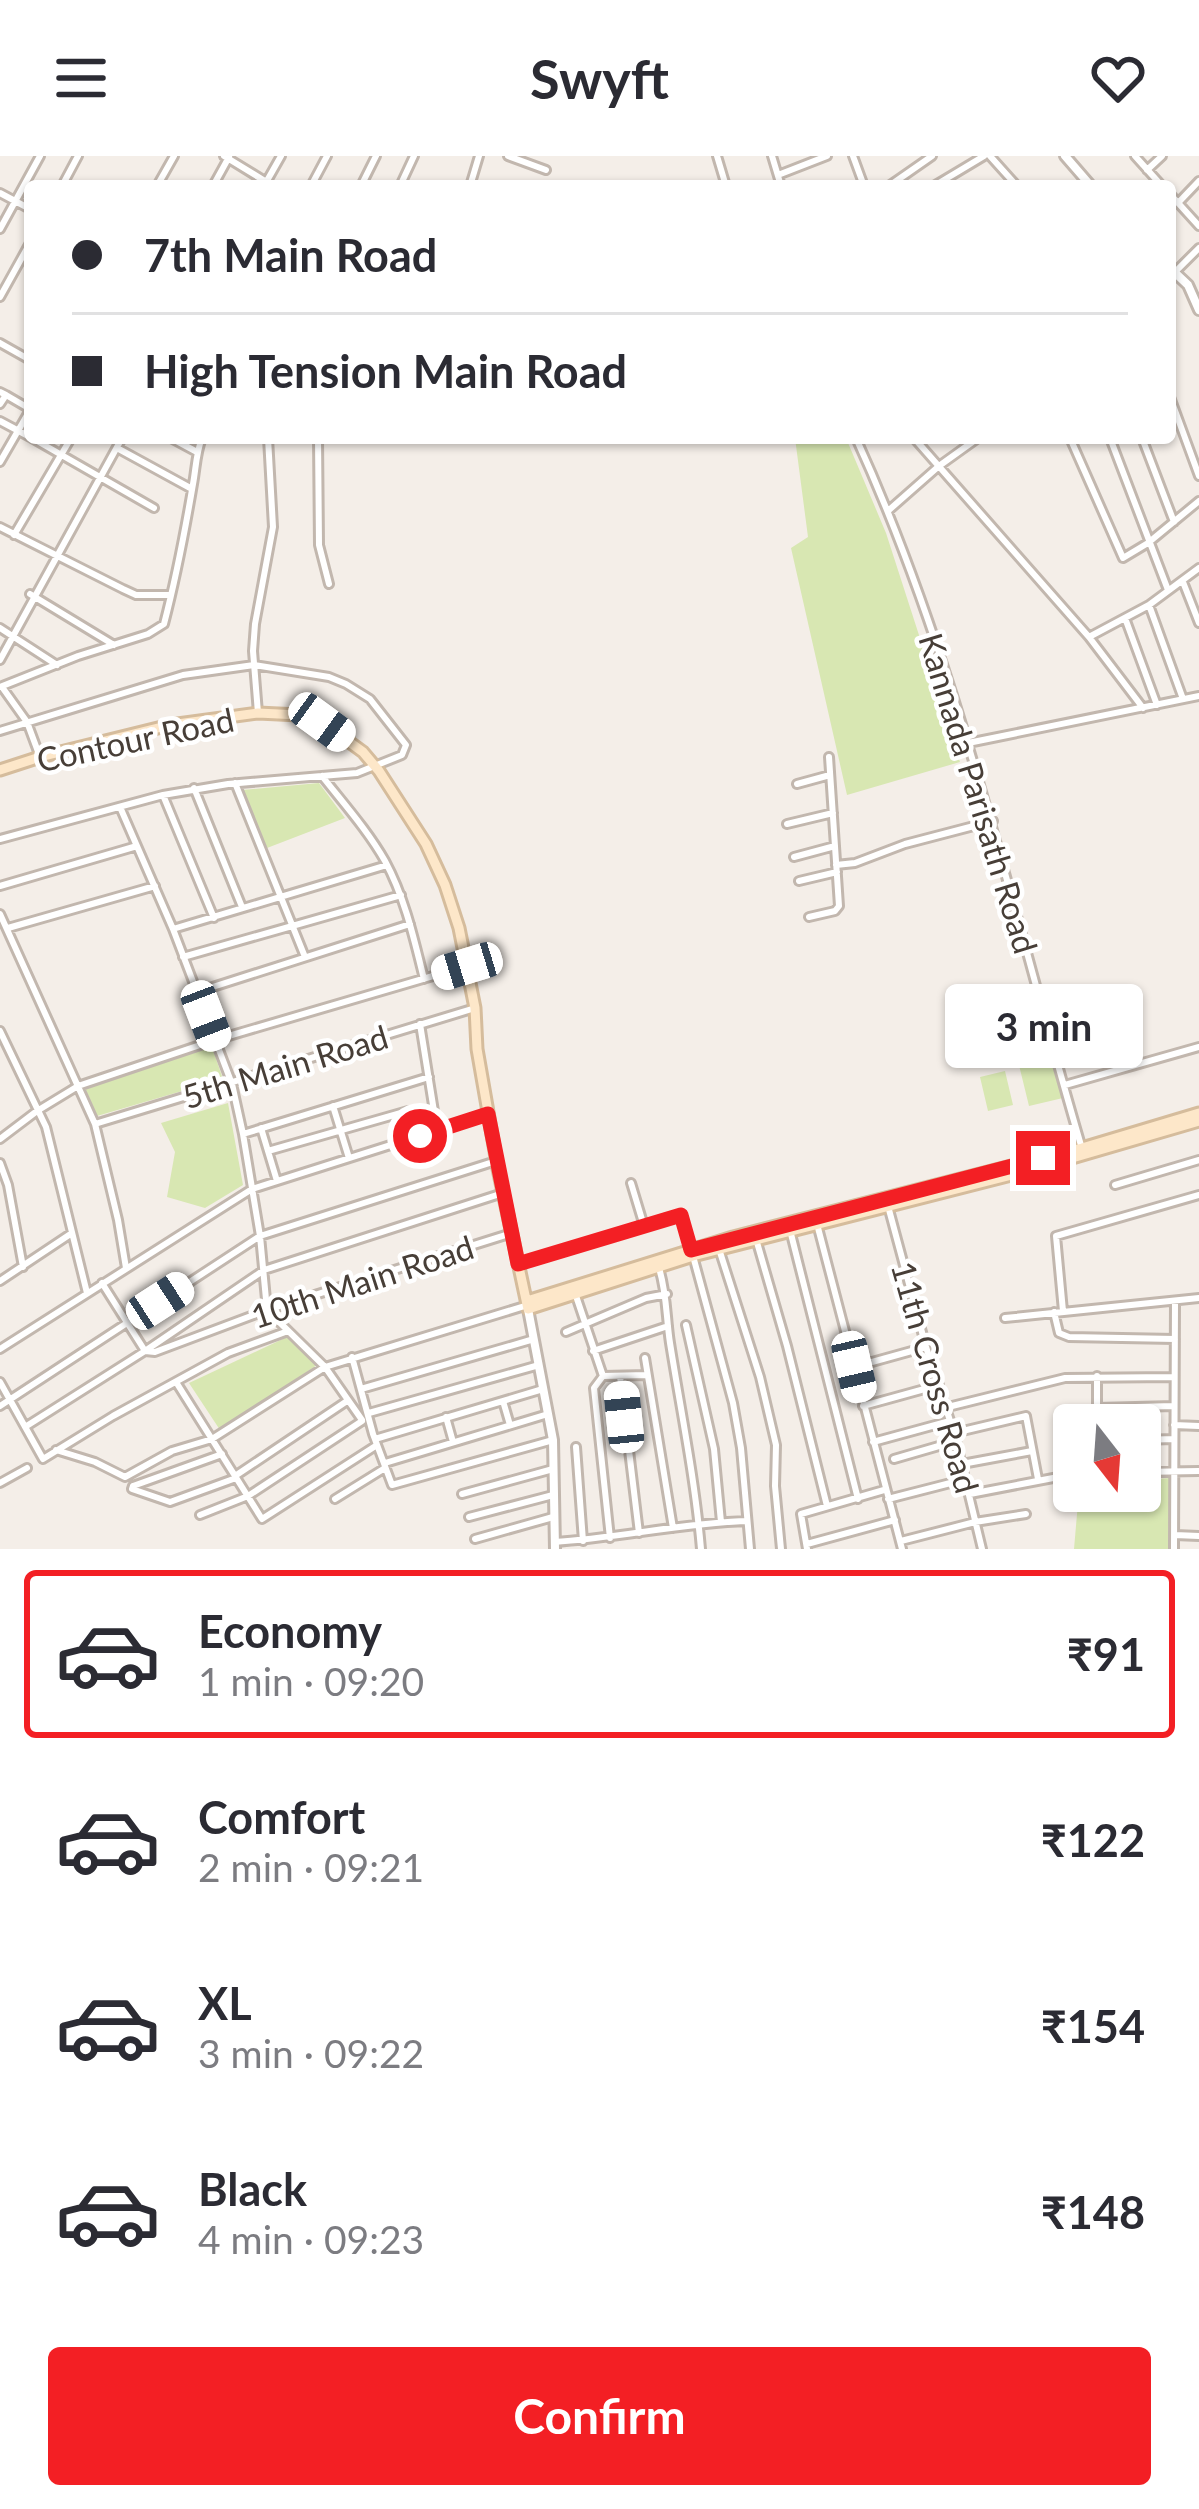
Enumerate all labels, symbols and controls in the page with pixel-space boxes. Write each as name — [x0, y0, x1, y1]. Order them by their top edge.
icon: menu — [48, 45, 114, 111]
icon: heart — [1085, 45, 1151, 111]
text: Swyft — [530, 46, 669, 111]
text: 7th Main Road — [144, 228, 437, 282]
text: High Tension Main Road — [144, 344, 627, 398]
street label: Kannada Parisath Road — [911, 628, 1047, 958]
car — [282, 686, 362, 758]
street label: Contour Road — [33, 699, 237, 779]
car — [427, 938, 507, 994]
car — [176, 976, 236, 1056]
callout: 3 min — [944, 984, 1142, 1068]
text: 3 min — [996, 1003, 1092, 1049]
street label: 5th Main Road — [178, 1016, 392, 1116]
route start — [393, 1109, 447, 1163]
route end — [1016, 1131, 1070, 1185]
street label: 10th Main Road — [246, 1226, 478, 1336]
street label: 11th Cross Road — [884, 1257, 988, 1497]
car — [120, 1266, 200, 1336]
car — [828, 1328, 880, 1406]
car — [602, 1379, 646, 1455]
north arrow — [1053, 1404, 1161, 1512]
map controls — [1053, 1404, 1161, 1512]
icon: car — [54, 1600, 162, 1708]
text: Economy — [198, 1604, 382, 1658]
text: ₹91 — [1067, 1627, 1145, 1681]
text: 1 min · 09:20 — [198, 1658, 424, 1704]
icon: car — [54, 1786, 162, 1894]
text: Comfort — [198, 1790, 365, 1844]
text: ₹122 — [1041, 1813, 1145, 1867]
text: 2 min · 09:21 — [198, 1844, 424, 1890]
icon: car — [54, 1972, 162, 2080]
text: XL — [198, 1976, 252, 2030]
text: ₹154 — [1041, 1999, 1145, 2053]
text: 3 min · 09:22 — [198, 2030, 424, 2076]
icon: car — [54, 2158, 162, 2266]
text: Black — [198, 2162, 307, 2216]
text: ₹148 — [1041, 2185, 1145, 2239]
text: 4 min · 09:23 — [198, 2216, 424, 2262]
button: Confirm — [48, 2347, 1151, 2485]

